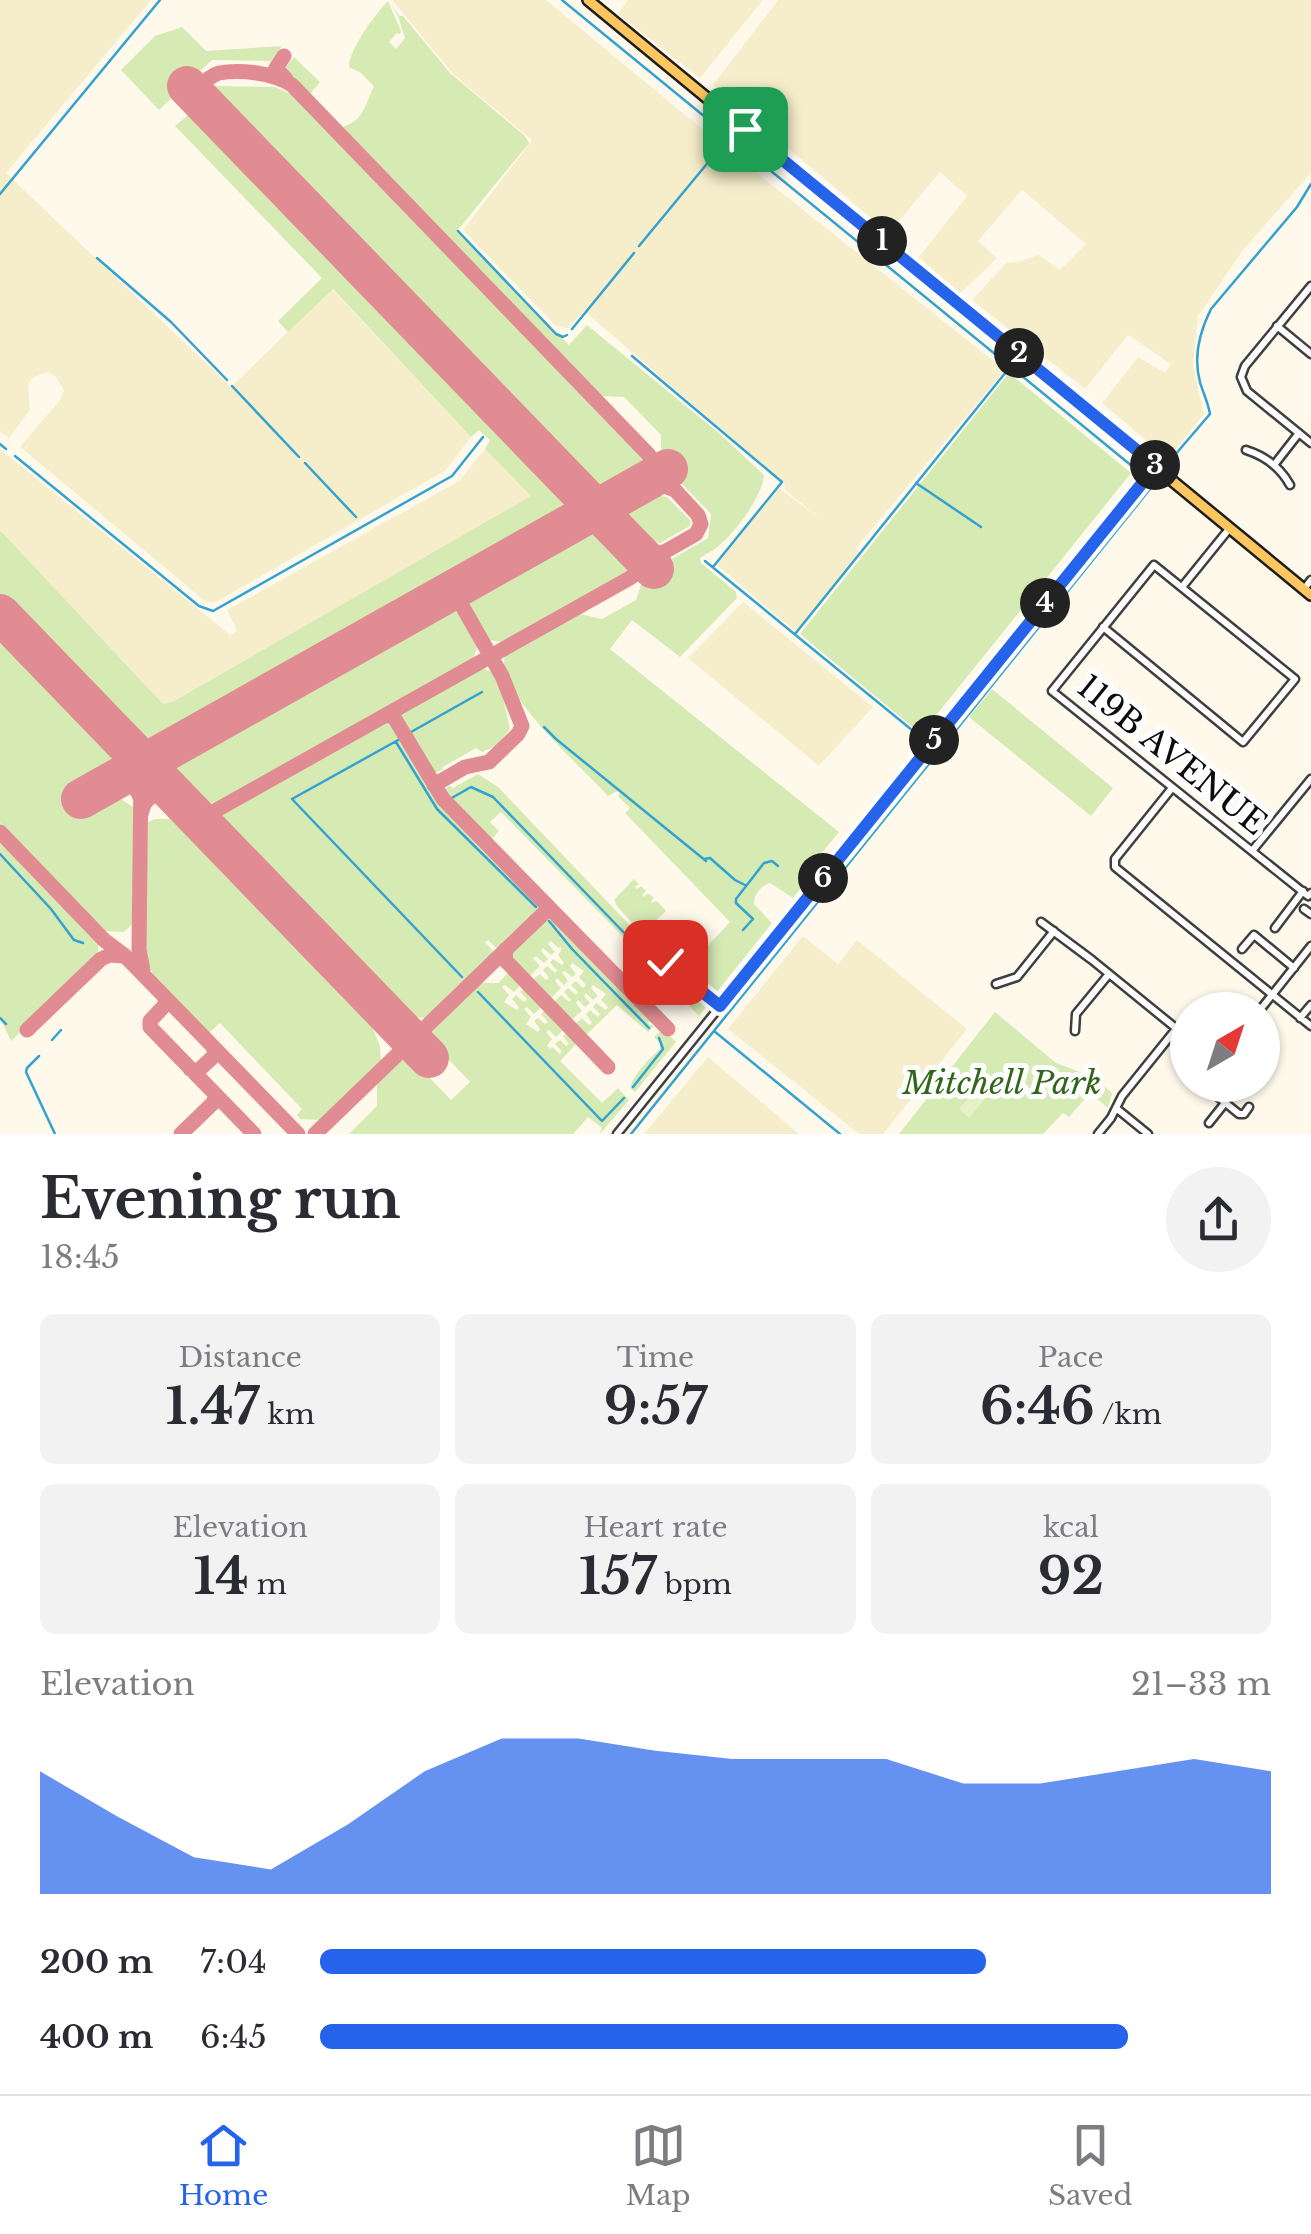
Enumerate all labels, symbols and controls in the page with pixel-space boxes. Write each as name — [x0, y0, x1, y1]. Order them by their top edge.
pin — [703, 87, 788, 172]
icon: arrive — [718, 102, 773, 157]
pin: 1 — [857, 216, 907, 266]
text: 1 — [876, 223, 888, 258]
pin: 2 — [994, 328, 1044, 378]
text: 2 — [1010, 335, 1028, 370]
pin: 3 — [1130, 440, 1180, 490]
text: 3 — [1146, 447, 1164, 482]
pin: 4 — [1020, 578, 1070, 628]
text: 4 — [1036, 585, 1054, 620]
street label: 119B AVENUE — [1069, 667, 1275, 843]
pin: 5 — [909, 715, 959, 765]
text: 5 — [926, 722, 942, 757]
pin: 6 — [798, 853, 848, 903]
text: 6 — [814, 860, 832, 895]
pin — [623, 920, 708, 1005]
icon: check — [638, 935, 693, 990]
north arrow — [1170, 992, 1280, 1102]
map controls — [1170, 992, 1280, 1102]
park label: Mitchell Park — [902, 1063, 1101, 1103]
text: Evening run — [40, 1165, 400, 1233]
button: share — [1166, 1167, 1271, 1272]
text: 18:45 — [40, 1237, 120, 1277]
text: Distance — [178, 1340, 302, 1375]
text: Time — [617, 1340, 694, 1375]
text: Pace — [1038, 1340, 1104, 1375]
text: 1.47 — [166, 1375, 259, 1438]
text: 9:57 — [604, 1375, 707, 1438]
text: 6:46 — [980, 1375, 1095, 1438]
text: km — [259, 1397, 315, 1432]
text: /km — [1095, 1397, 1162, 1432]
text: Elevation — [173, 1510, 308, 1545]
text: Heart rate — [583, 1510, 728, 1545]
text: kcal — [1043, 1510, 1099, 1545]
text: 14 — [194, 1545, 249, 1608]
text: 157 — [579, 1545, 656, 1608]
text: 92 — [1038, 1545, 1104, 1608]
text: m — [249, 1567, 287, 1602]
text: bpm — [656, 1567, 732, 1602]
text: Elevation — [40, 1664, 194, 1704]
text: 21–33 m — [1131, 1664, 1271, 1704]
text: 200 m — [40, 1942, 153, 1982]
text: 7:04 — [200, 1942, 267, 1982]
text: 400 m — [40, 2017, 153, 2057]
text: 6:45 — [200, 2017, 267, 2057]
tab: Home — [179, 2118, 268, 2213]
tab: Map — [626, 2118, 691, 2213]
tab: Saved — [1048, 2118, 1132, 2213]

